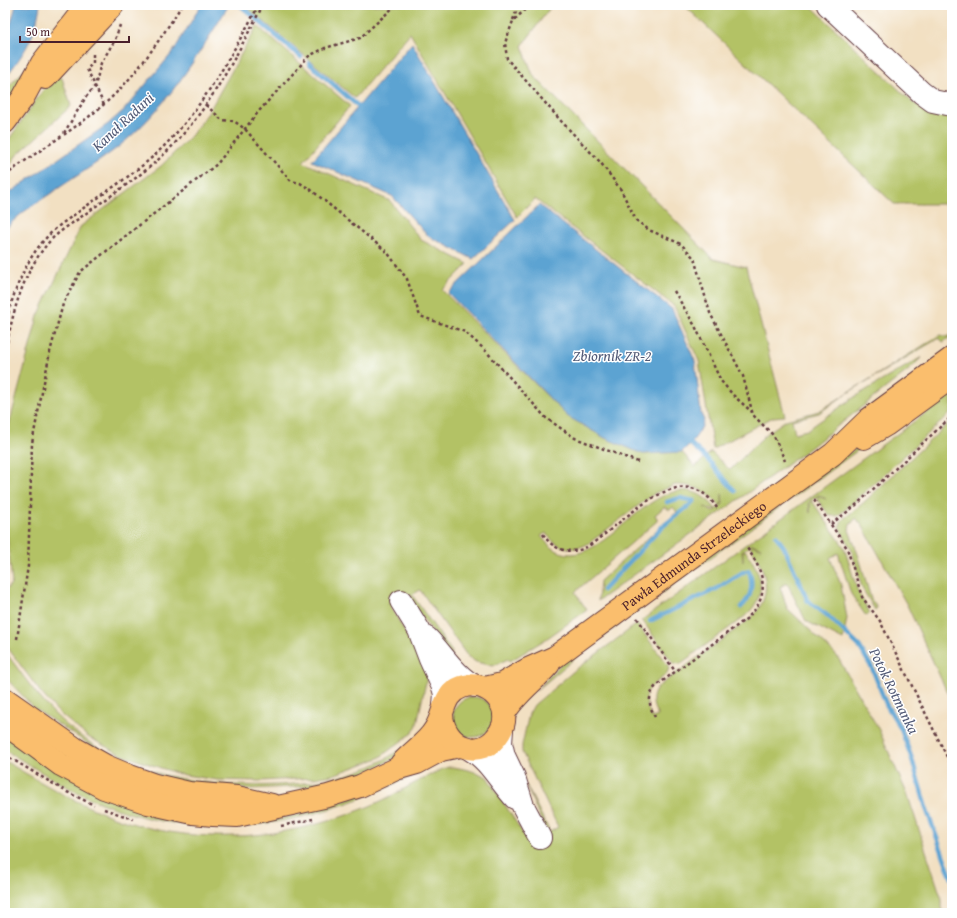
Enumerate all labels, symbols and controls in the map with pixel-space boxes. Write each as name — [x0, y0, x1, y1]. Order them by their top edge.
scale bar — [20, 18, 129, 44]
text: 50 m — [26, 23, 50, 40]
water label: Kanał Raduni — [86, 87, 158, 157]
water label: Zbiornik ZR-2 — [573, 345, 651, 366]
street label: Pawła Edmunda Strzeleckiego — [617, 496, 770, 615]
water label: Potok Rotmanka — [864, 643, 924, 737]

